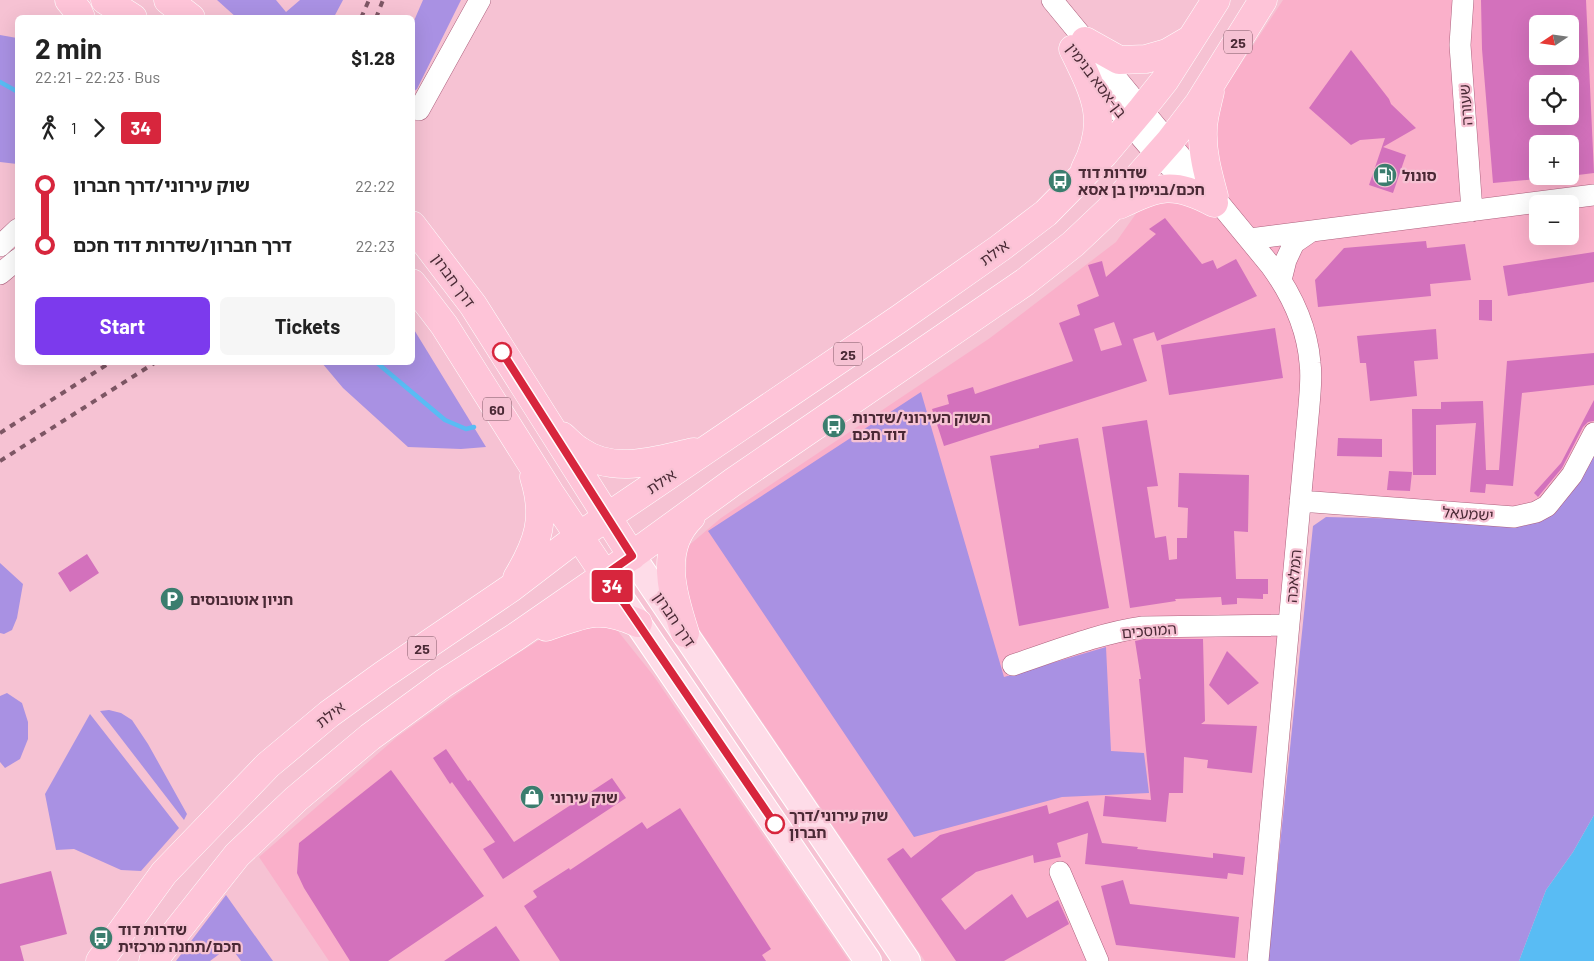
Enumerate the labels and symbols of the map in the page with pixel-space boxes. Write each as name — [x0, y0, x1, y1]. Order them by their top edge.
north arrow — [1529, 15, 1579, 65]
road number: 25 — [1224, 31, 1252, 54]
street label: בן-אסא בנימין — [1063, 39, 1131, 121]
street label: שעורה — [1455, 84, 1475, 126]
fuel station icon: סונול — [1372, 162, 1398, 188]
place label: שדרות דוד חכם/בנימין בן אסא — [1078, 163, 1205, 198]
place label: סונול — [1402, 166, 1437, 184]
bus stop icon: שדרות דוד חכם/בנימין בן אסא — [1047, 168, 1073, 194]
street label: אילת — [976, 235, 1012, 269]
street label: דרך חברון — [429, 250, 479, 310]
unlabelled marker — [492, 342, 512, 362]
road number: 25 — [834, 342, 862, 366]
road number: 60 — [483, 398, 511, 420]
place label: השוק העירוני/שדרות דוד חכם — [852, 408, 991, 443]
bus stop icon: השוק העירוני/שדרות דוד חכם — [821, 413, 847, 439]
street label: אילת — [643, 465, 679, 497]
street label: ישמעאל — [1442, 502, 1494, 524]
street label: המלאכה — [1282, 548, 1304, 604]
line badge: 34 — [590, 570, 634, 602]
parking icon: חניון אוטובוסים — [159, 586, 185, 612]
street label: דרך חברון — [650, 588, 700, 650]
place label: חניון אוטובוסים — [190, 590, 293, 608]
street label: המוסכים — [1121, 619, 1177, 641]
road number: 25 — [408, 636, 436, 660]
street label: אילת — [312, 697, 348, 731]
shop icon: שוק עירוני — [519, 784, 545, 810]
place label: שוק עירוני — [550, 788, 618, 806]
place label: שוק עירוני/דרך חברון — [789, 806, 888, 841]
marker: שוק עירוני/דרך חברון — [765, 814, 785, 834]
place label: שדרות דוד חכם/תחנה מרכזית — [118, 920, 241, 955]
bus stop icon: שדרות דוד חכם/תחנה מרכזית — [88, 925, 114, 951]

